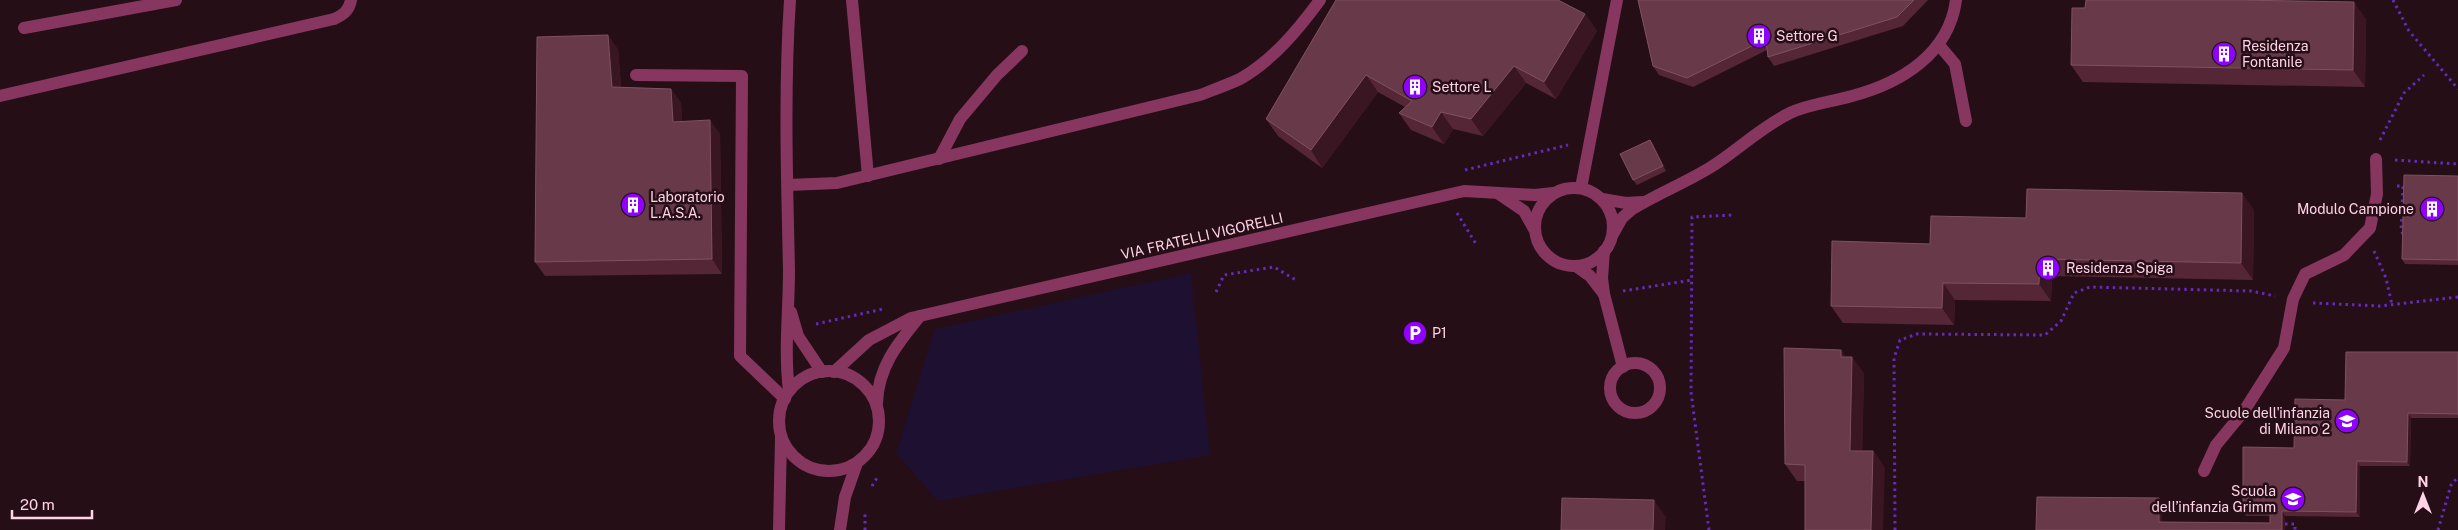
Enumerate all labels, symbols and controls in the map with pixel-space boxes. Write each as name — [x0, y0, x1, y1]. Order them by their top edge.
building icon: Settore G — [1746, 23, 1772, 49]
place label: Settore G — [1776, 28, 1838, 44]
place label: Residenza Fontanile — [2242, 38, 2309, 70]
building icon: Residenza Fontanile — [2211, 41, 2237, 67]
building icon: Settore L — [1402, 74, 1428, 100]
place label: Settore L — [1432, 79, 1492, 95]
place label: Laboratorio L.A.S.A. — [650, 189, 725, 221]
building icon: Laboratorio L.A.S.A. — [620, 192, 646, 218]
building icon: Modulo Campione — [2419, 196, 2445, 222]
place label: Modulo Campione — [2297, 201, 2414, 217]
street label: VIA FRATELLI VIGORELLI — [1119, 210, 1285, 262]
building icon: Residenza Spiga — [2035, 255, 2061, 281]
place label: Residenza Spiga — [2066, 260, 2173, 276]
parking icon: P1 — [1402, 320, 1428, 346]
place label: P1 — [1432, 325, 1447, 341]
place label: Scuole dell'infanzia di Milano 2 — [2205, 405, 2330, 437]
school or university icon: Scuole dell'infanzia di Milano 2 — [2334, 408, 2360, 434]
north arrow — [2398, 470, 2448, 520]
text: N — [2418, 474, 2428, 490]
place label: Scuola dell’infanzia Grimm — [2151, 483, 2276, 515]
school or university icon: Scuola dell’infanzia Grimm — [2280, 486, 2306, 512]
scale bar — [12, 488, 92, 520]
text: 20 m — [20, 496, 55, 513]

